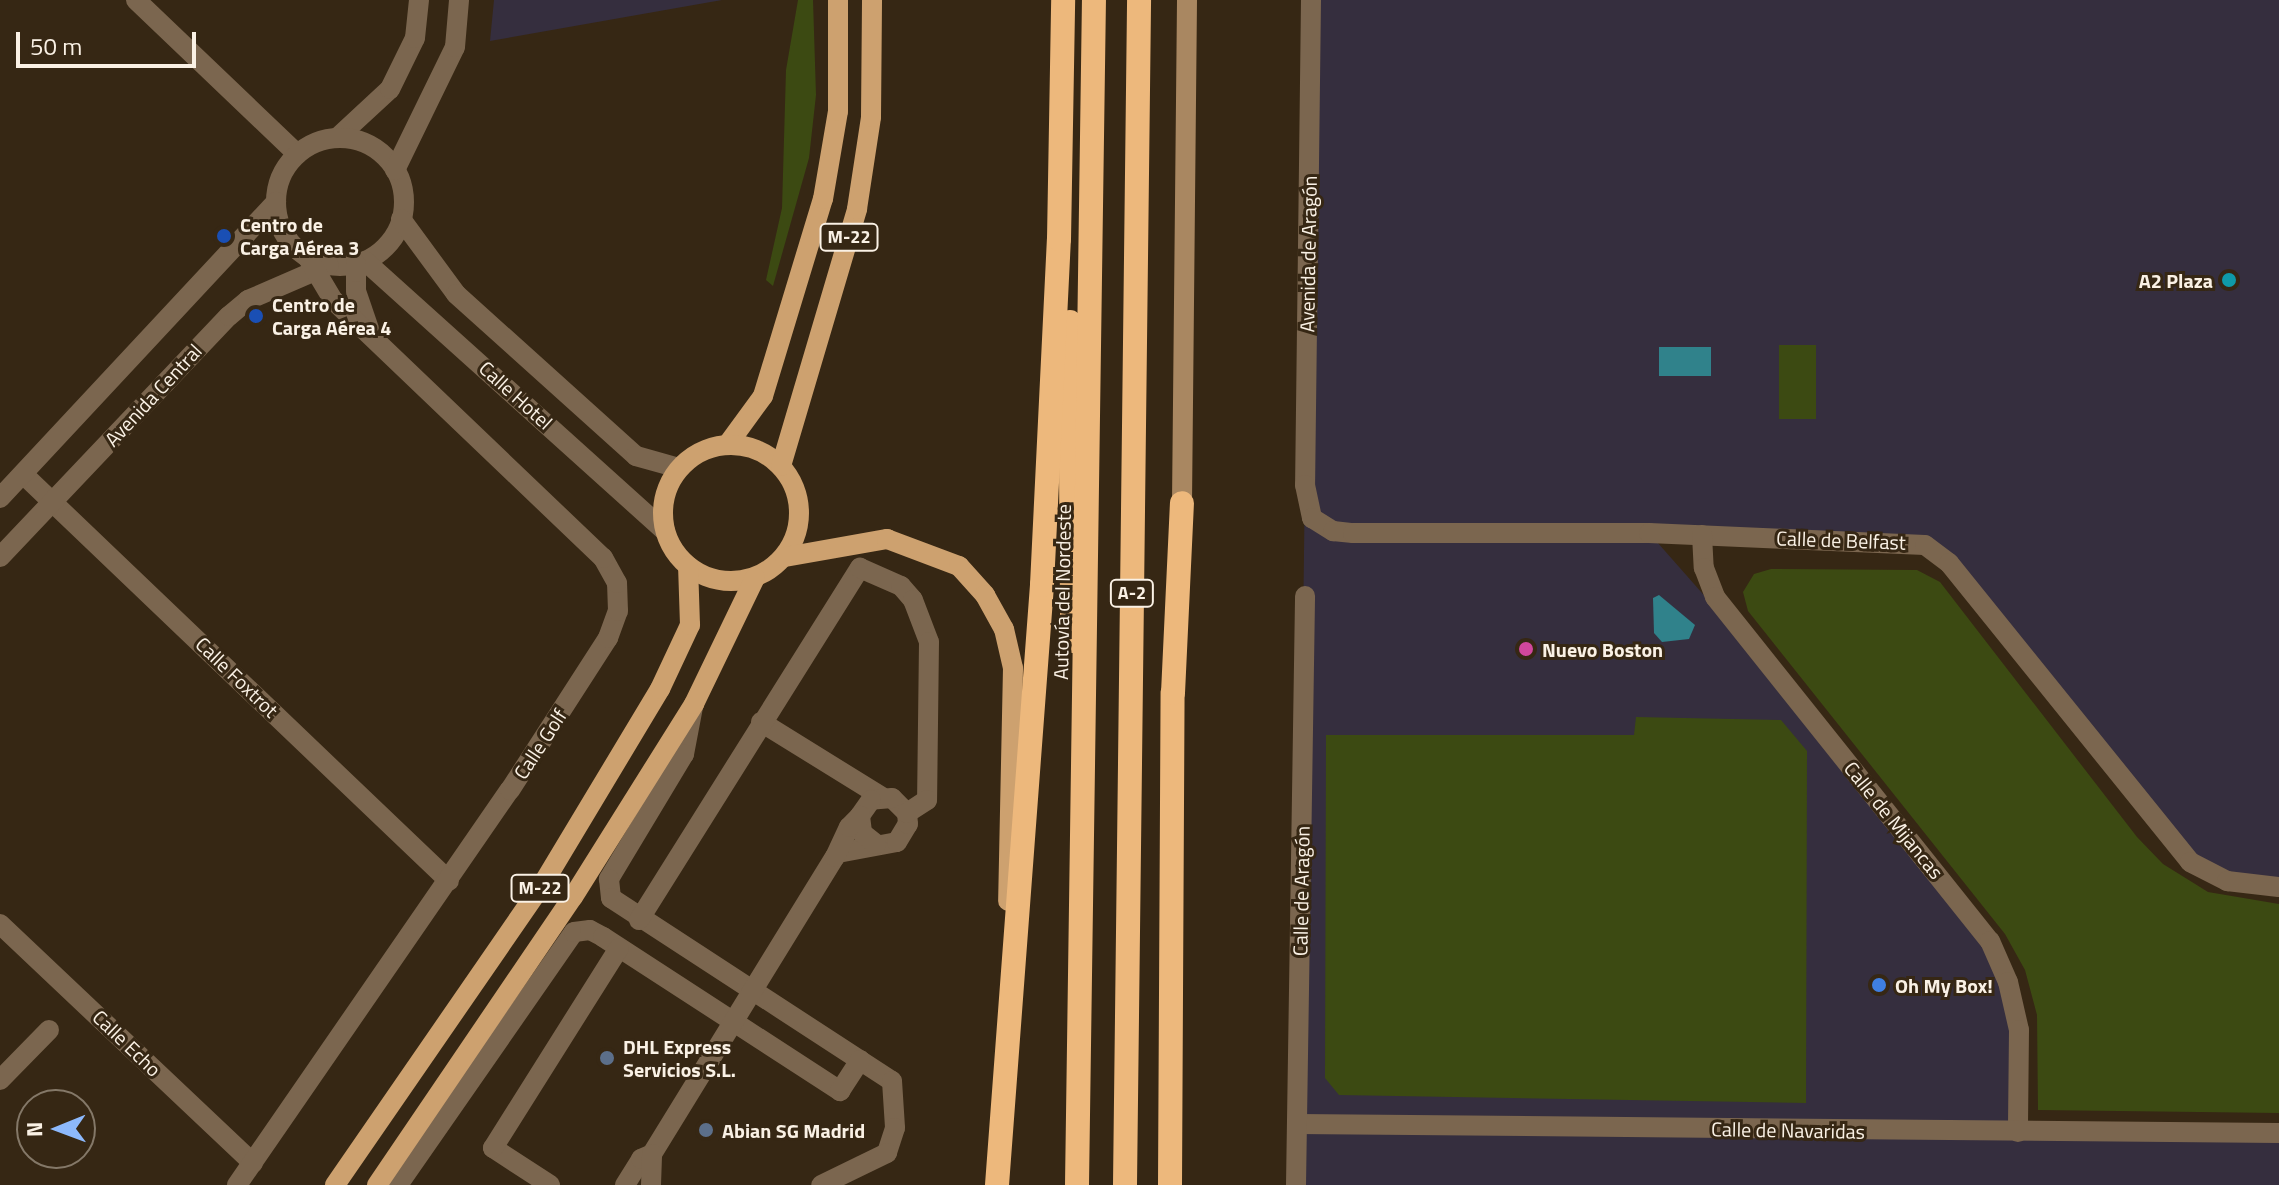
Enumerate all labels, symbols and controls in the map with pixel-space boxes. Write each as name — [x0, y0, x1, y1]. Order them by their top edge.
scale bar — [20, 16, 200, 66]
text: 50 m — [30, 28, 82, 64]
street label: Avenida de Aragón — [1295, 175, 1321, 333]
place label: Centro de Carga Aérea 3 — [240, 212, 359, 259]
road number: M-22 — [819, 223, 879, 251]
marker: Centro de Carga Aérea 3 — [215, 227, 233, 245]
place label: A2 Plaza — [2139, 268, 2213, 292]
marker: A2 Plaza — [2220, 271, 2238, 289]
place label: Centro de Carga Aérea 4 — [272, 292, 391, 339]
marker: Centro de Carga Aérea 4 — [247, 307, 265, 325]
street label: Avenida Central — [99, 339, 207, 451]
street label: Calle Hotel — [474, 356, 558, 434]
street label: Autovía del Nordeste — [1048, 504, 1076, 680]
street label: Calle de Belfast — [1776, 526, 1906, 554]
road number: A-2 — [1108, 579, 1156, 607]
street label: Calle Foxtrot — [191, 632, 283, 722]
place label: Nuevo Boston — [1542, 637, 1663, 661]
marker: Nuevo Boston — [1517, 640, 1535, 658]
street label: Calle Golf — [508, 704, 572, 784]
street label: Calle de Mijancas — [1839, 756, 1949, 884]
street label: Calle de Aragón — [1288, 826, 1314, 956]
road number: M-22 — [510, 874, 570, 902]
place label: Oh My Box! — [1895, 973, 1993, 997]
marker: Oh My Box! — [1870, 976, 1888, 994]
street label: Calle Echo — [88, 1005, 166, 1081]
place label: DHL Express Servicios S.L. — [623, 1034, 736, 1081]
marker: DHL Express Servicios S.L. — [598, 1049, 616, 1067]
north arrow — [16, 1089, 96, 1169]
street label: Calle de Navaridas — [1711, 1117, 1865, 1143]
place label: Abian SG Madrid — [722, 1118, 865, 1142]
text: N — [17, 1121, 51, 1137]
marker: Abian SG Madrid — [697, 1121, 715, 1139]

